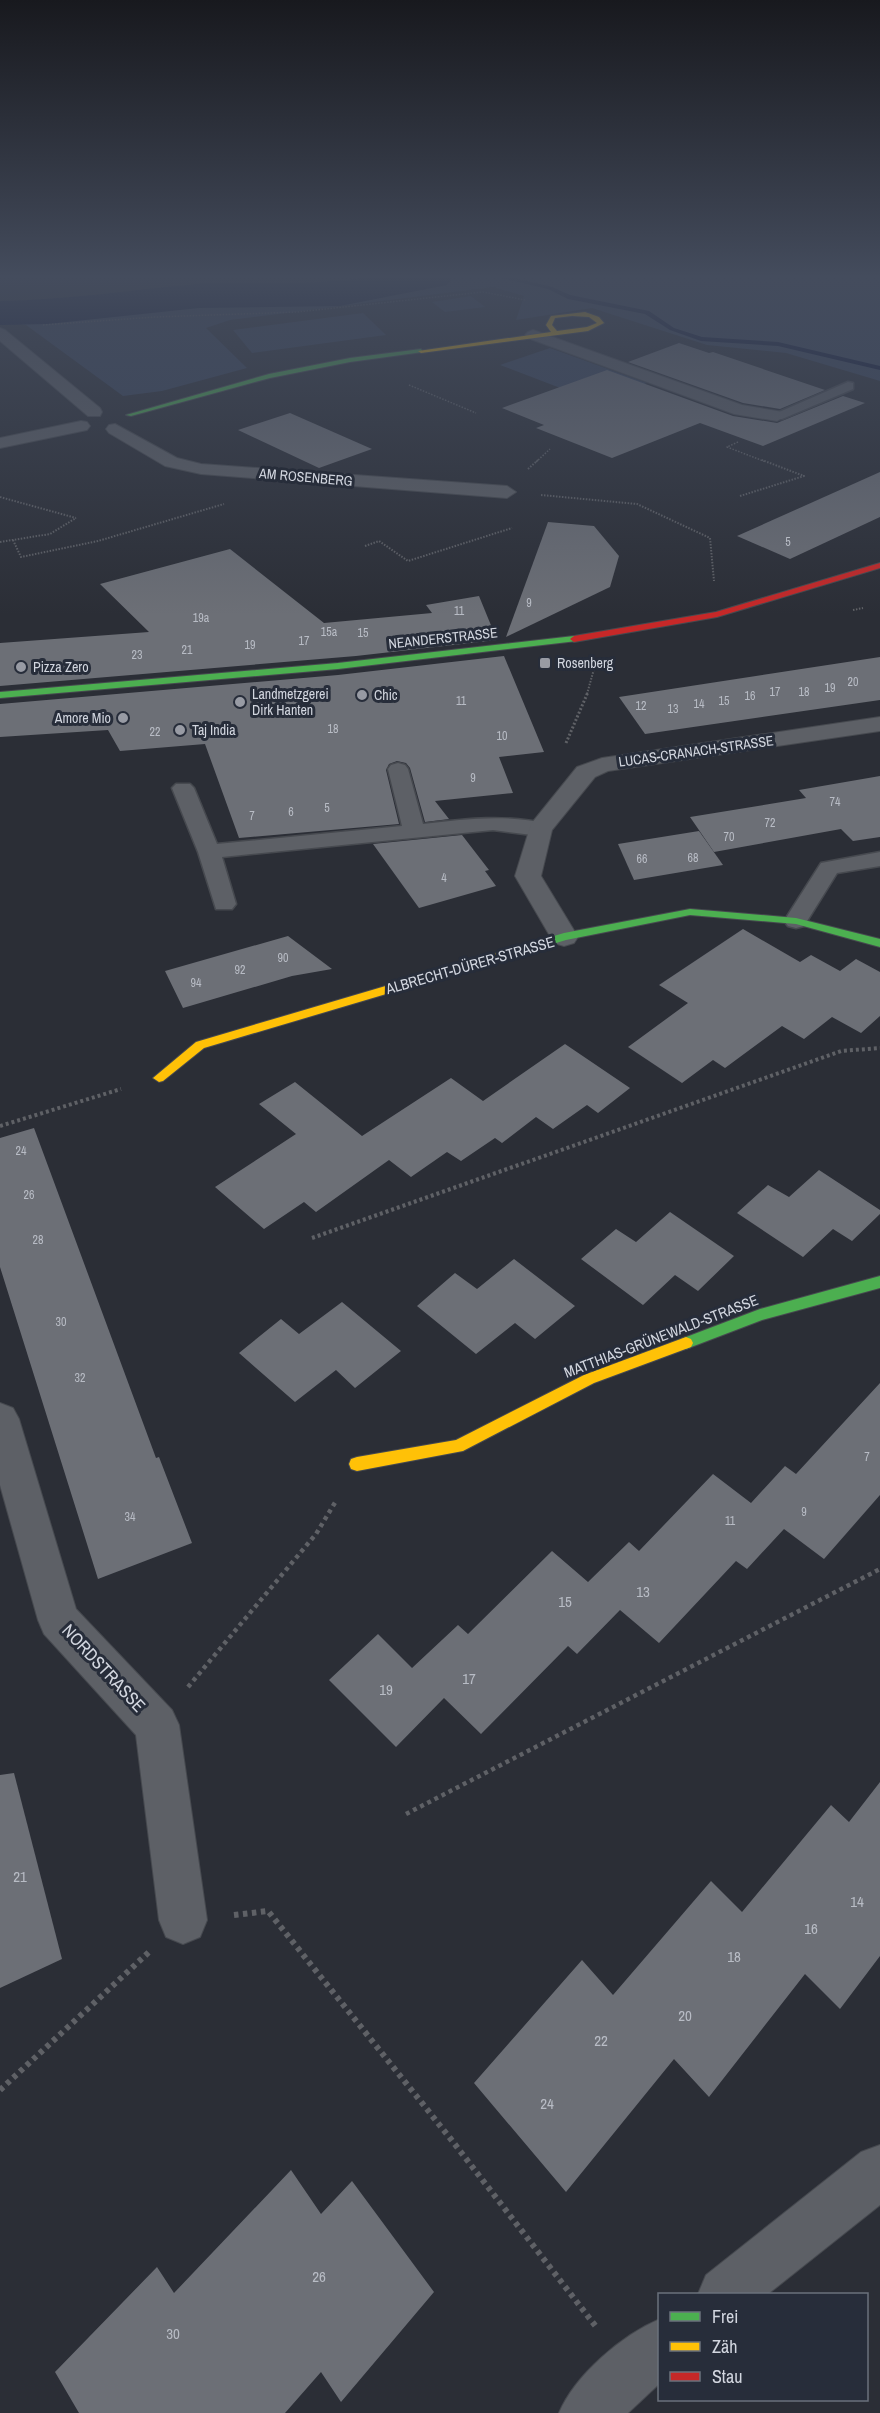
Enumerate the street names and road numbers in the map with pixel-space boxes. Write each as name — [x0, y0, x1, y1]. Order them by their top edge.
street label: AM ROSENBERG — [258, 464, 354, 490]
street label: NEANDERSTRASSE — [388, 623, 498, 653]
street label: LUCAS-CRANACH-STRASSE — [617, 731, 775, 771]
street label: ALBRECHT-DÜRER-STRASSE — [382, 931, 557, 999]
street label: MATTHIAS-GRÜNEWALD-STRASSE — [561, 1289, 761, 1383]
street label: NORDSTRASSE — [57, 1618, 151, 1718]

